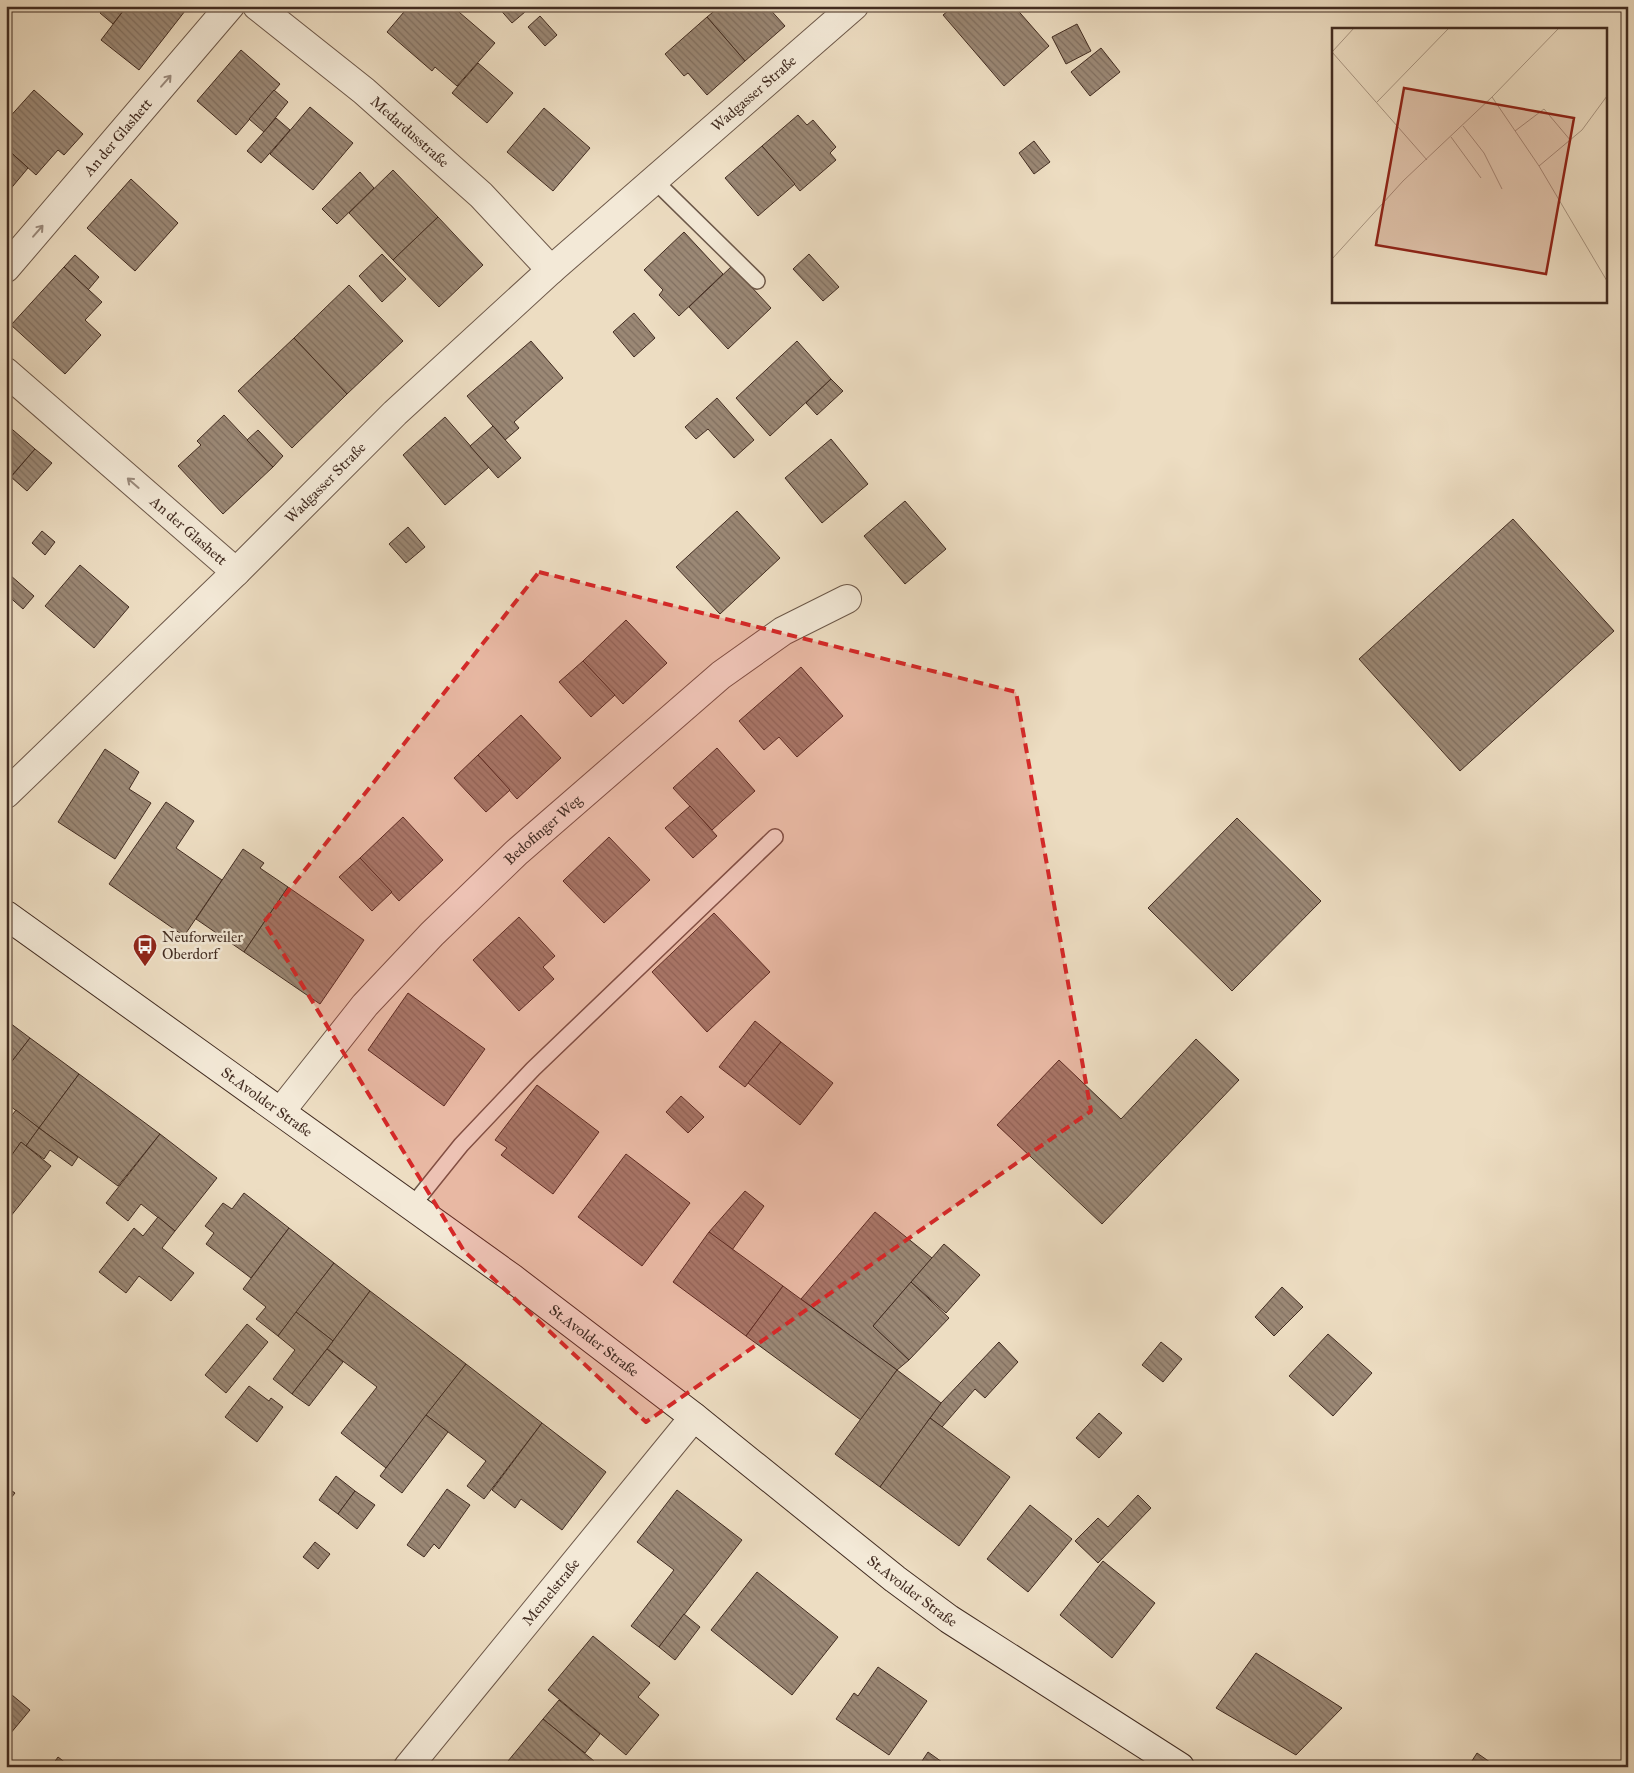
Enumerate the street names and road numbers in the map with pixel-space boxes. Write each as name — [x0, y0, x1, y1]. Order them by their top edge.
street label: Wadgasser Straße — [708, 52, 800, 135]
street label: Medardusstraße — [367, 92, 453, 171]
street label: An der Glashett — [79, 94, 156, 180]
street label: Wadgasser Straße — [281, 439, 369, 527]
street label: An der Glashett — [146, 492, 231, 570]
street label: Bedofinger Weg — [500, 790, 586, 869]
street label: St.Avolder Straße — [218, 1063, 316, 1141]
street label: St.Avolder Straße — [546, 1301, 643, 1381]
street label: St.Avolder Straße — [864, 1551, 961, 1631]
street label: Memelstraße — [518, 1555, 584, 1629]

